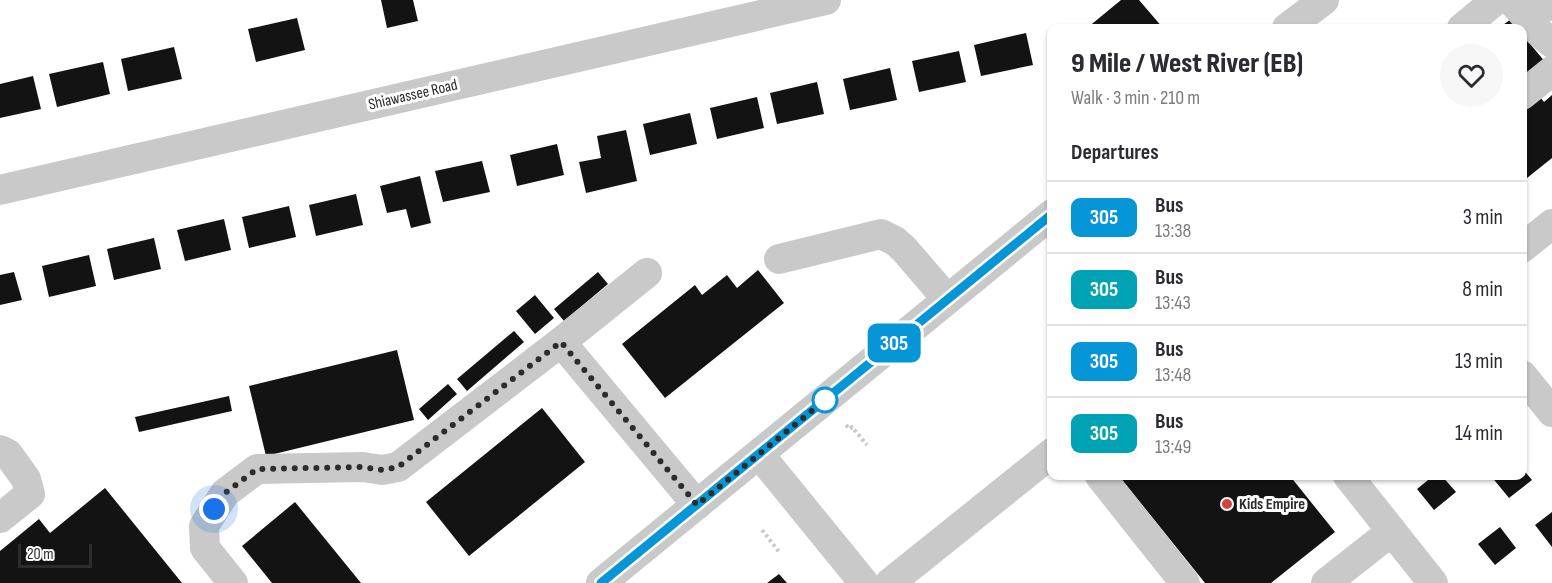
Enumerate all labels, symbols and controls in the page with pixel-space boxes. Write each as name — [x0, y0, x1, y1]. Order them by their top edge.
button: heart — [1440, 44, 1503, 107]
text: 9 Mile / West River (EB) — [1071, 47, 1303, 80]
street label: Shiawassee Road — [366, 76, 460, 114]
text: Walk · 3 min · 210 m — [1071, 86, 1200, 110]
text: Departures — [1071, 139, 1159, 166]
text: Bus — [1155, 192, 1184, 219]
text: 3 min — [1463, 204, 1503, 231]
text: 305 — [1090, 205, 1118, 230]
text: 13:38 — [1155, 219, 1191, 243]
text: Bus — [1155, 264, 1184, 291]
text: 8 min — [1462, 276, 1503, 303]
text: 305 — [1090, 277, 1118, 302]
text: 13:43 — [1155, 291, 1191, 315]
line badge: 305 — [860, 324, 928, 362]
text: 305 — [880, 331, 908, 356]
text: Bus — [1155, 336, 1184, 363]
text: 13 min — [1455, 348, 1503, 375]
text: 305 — [1090, 349, 1118, 374]
text: 13:48 — [1155, 363, 1191, 387]
unlabelled marker — [812, 387, 838, 413]
text: Bus — [1155, 408, 1184, 435]
text: 14 min — [1455, 420, 1503, 447]
text: 305 — [1090, 421, 1118, 446]
text: 13:49 — [1155, 435, 1191, 459]
your location — [199, 494, 229, 524]
place label: Kids Empire — [1239, 495, 1305, 514]
marker: Kids Empire — [1220, 497, 1234, 511]
scale bar — [18, 541, 92, 568]
text: 20 m — [27, 545, 54, 564]

